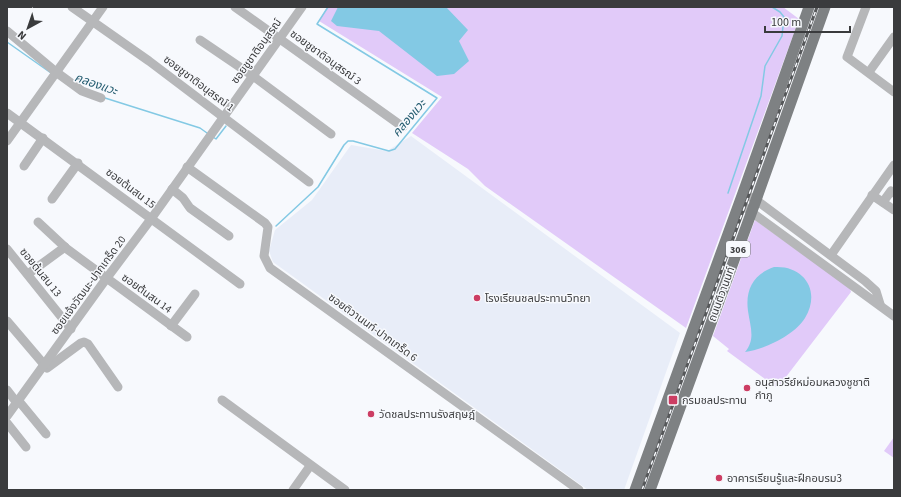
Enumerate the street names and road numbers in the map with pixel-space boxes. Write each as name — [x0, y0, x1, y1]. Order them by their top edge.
street label: ซอยชูชาติอนุสรณ์ — [228, 16, 285, 87]
street label: ซอยชูชาติอนุสรณ์ 3 — [287, 26, 364, 88]
street label: ซอยชูชาติอนุสรณ์ 1 — [160, 52, 237, 115]
street label: ซอยต้นสน 15 — [103, 165, 159, 212]
street label: ซอยแจ้งวัฒนะ-ปากเกร็ด 20 — [47, 233, 129, 338]
road number: 306 — [726, 241, 750, 257]
street label: ซอยต้นสน 13 — [16, 245, 65, 300]
street label: ถนนติวานนท์ — [705, 265, 738, 324]
street label: ซอยต้นสน 14 — [118, 270, 175, 317]
street label: ซอยติวานนท์-ปากเกร็ด 6 — [325, 290, 421, 365]

